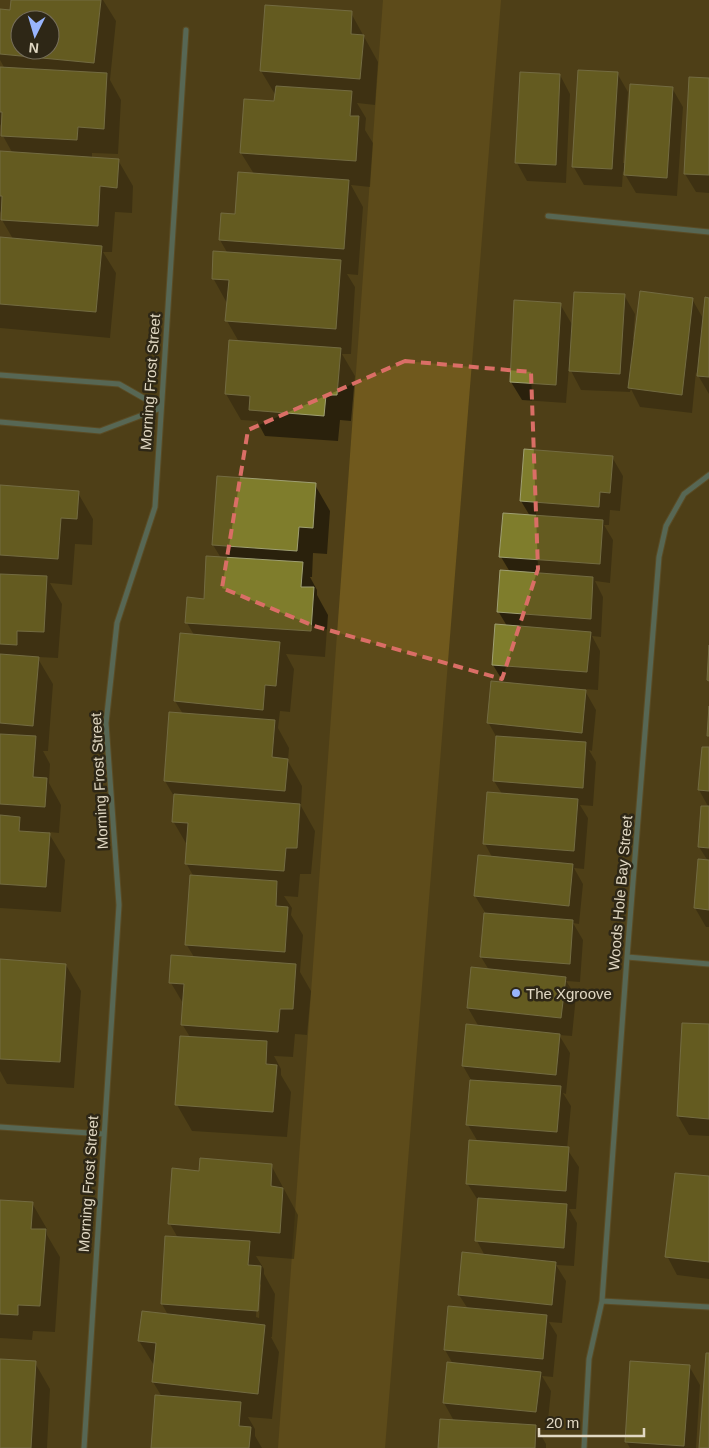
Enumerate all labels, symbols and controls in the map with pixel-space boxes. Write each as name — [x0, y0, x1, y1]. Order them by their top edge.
north arrow — [10, 10, 60, 60]
text: N — [28, 40, 40, 56]
street label: Morning Frost Street — [137, 312, 163, 451]
street label: Morning Frost Street — [87, 711, 111, 850]
street label: Woods Hole Bay Street — [605, 814, 635, 971]
place label: The Xgroove — [526, 985, 612, 1002]
marker: The Xgroove — [510, 987, 522, 999]
street label: Morning Frost Street — [75, 1114, 101, 1253]
scale bar — [539, 1406, 644, 1438]
text: 20 m — [546, 1414, 579, 1431]

